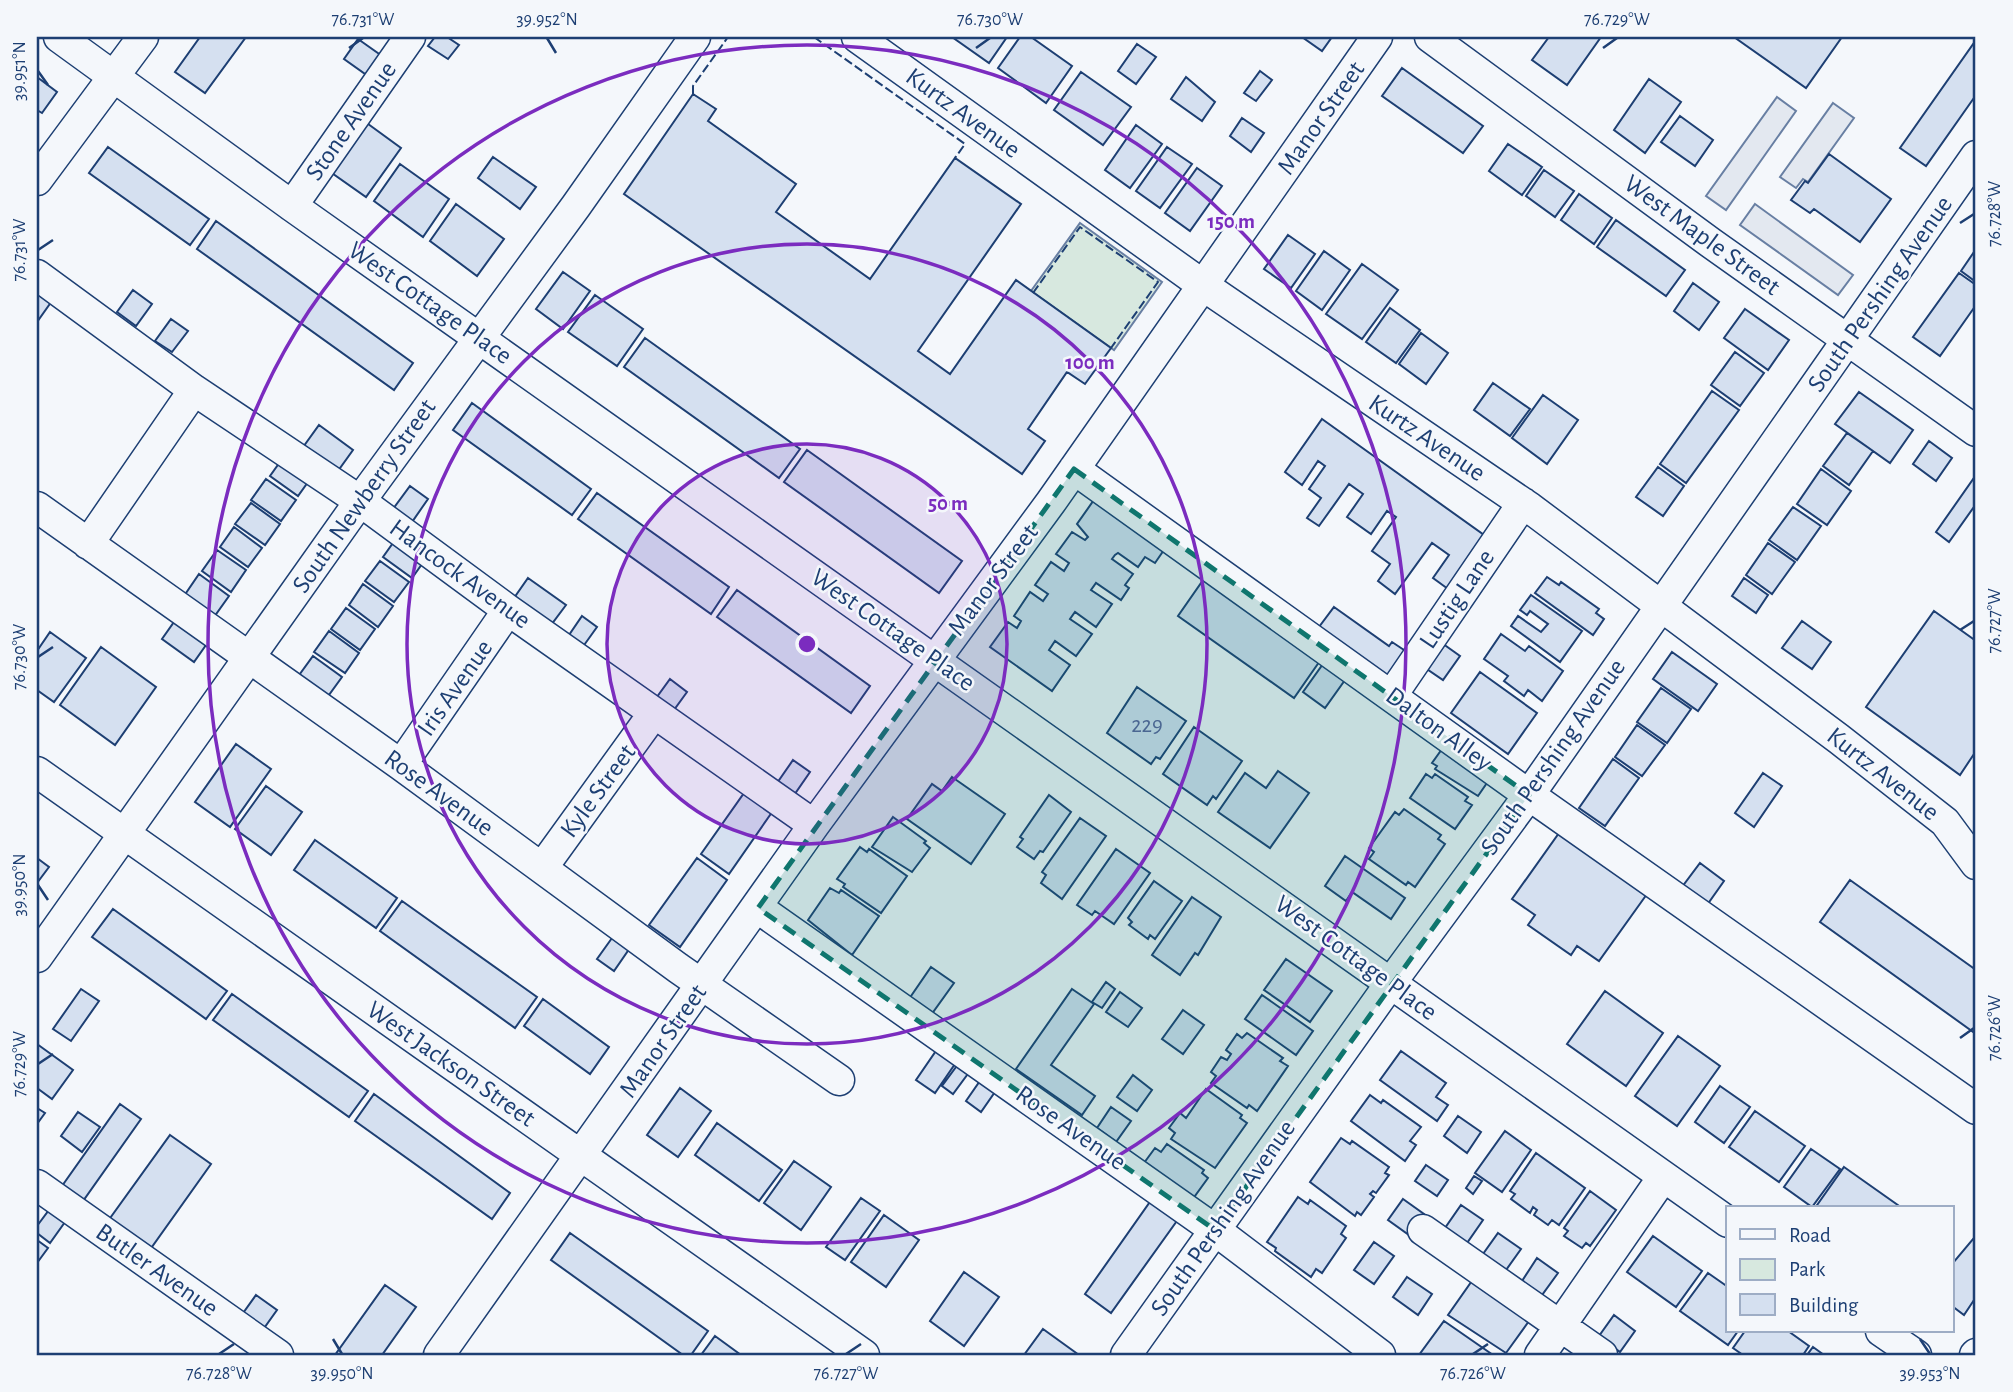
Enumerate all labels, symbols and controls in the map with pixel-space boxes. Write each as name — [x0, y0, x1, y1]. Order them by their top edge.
text: 76.731°W — [332, 11, 394, 29]
text: 39.952°N — [516, 11, 578, 29]
text: 76.730°W — [957, 11, 1023, 29]
text: 76.729°W — [1584, 11, 1650, 29]
text: 39.951°N — [11, 41, 29, 101]
street label: Stone Avenue — [301, 57, 401, 185]
street label: Manor Street — [1273, 57, 1369, 179]
street label: Kurtz Avenue — [901, 63, 1025, 163]
street label: West Maple Street — [1619, 170, 1785, 300]
text: 76.728°W — [1986, 181, 2004, 247]
street label: South Pershing Avenue — [1803, 191, 1957, 397]
text: 150 m — [1207, 211, 1255, 232]
text: 76.731°W — [11, 219, 29, 281]
street label: West Cottage Place — [343, 237, 517, 369]
text: 100 m — [1065, 352, 1115, 373]
street label: Kurtz Avenue — [1364, 390, 1490, 486]
street label: South Newberry Street — [287, 394, 441, 598]
text: 50 m — [928, 493, 968, 514]
street label: Hancock Avenue — [385, 514, 535, 634]
street label: Manor Street — [943, 520, 1043, 640]
street label: Lustig Lane — [1415, 545, 1499, 653]
street label: West Cottage Place — [806, 564, 980, 696]
text: 76.727°W — [1986, 589, 2004, 653]
text: 76.730°W — [11, 624, 29, 690]
centre of rings — [795, 632, 819, 656]
street label: Iris Avenue — [412, 635, 498, 741]
street label: South Pershing Avenue — [1476, 654, 1630, 860]
street label: Dalton Alley — [1381, 682, 1497, 776]
house number: 229 — [1131, 714, 1163, 737]
street label: Kurtz Avenue — [1822, 722, 1944, 826]
street label: Kyle Street — [556, 739, 640, 843]
street label: Rose Avenue — [380, 745, 498, 841]
text: 39.950°N — [11, 853, 29, 917]
street label: West Cottage Place — [1270, 891, 1442, 1025]
street label: Manor Street — [615, 980, 711, 1102]
text: 76.726°W — [1986, 995, 2004, 1061]
street label: West Jackson Street — [362, 996, 540, 1132]
text: 76.729°W — [11, 1031, 29, 1097]
street label: Rose Avenue — [1011, 1081, 1131, 1175]
street label: South Pershing Avenue — [1146, 1115, 1300, 1321]
legend — [1726, 1206, 1954, 1332]
street label: Butler Avenue — [91, 1219, 223, 1321]
text: Road — [1789, 1225, 1831, 1246]
text: Park — [1789, 1259, 1826, 1280]
text: Building — [1789, 1295, 1859, 1316]
text: 76.728°W — [186, 1365, 252, 1383]
text: 39.950°N — [310, 1365, 374, 1383]
text: 76.727°W — [814, 1365, 878, 1383]
text: 76.726°W — [1440, 1365, 1506, 1383]
text: 39.953°N — [1900, 1365, 1960, 1383]

